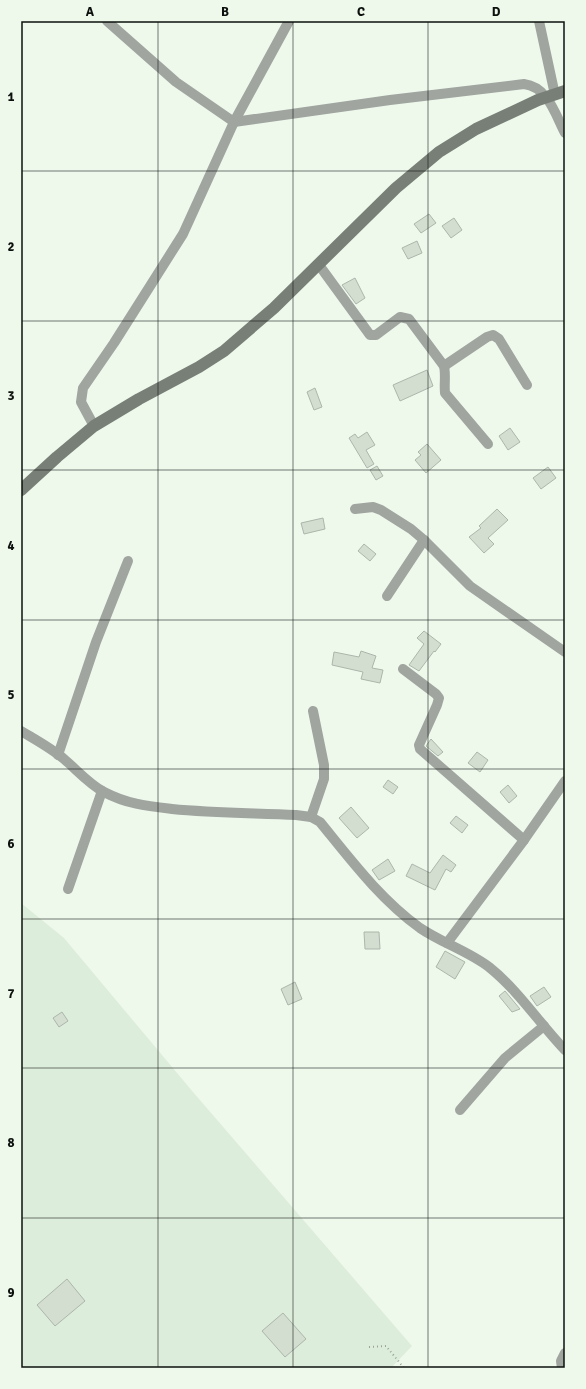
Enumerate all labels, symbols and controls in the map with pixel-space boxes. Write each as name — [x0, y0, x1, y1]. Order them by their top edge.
text: A — [86, 4, 95, 20]
text: B — [221, 4, 229, 20]
text: C — [357, 4, 365, 20]
text: D — [492, 4, 501, 20]
text: 1 — [7, 89, 15, 105]
text: 2 — [7, 239, 15, 255]
text: 3 — [7, 388, 15, 404]
text: 4 — [7, 538, 15, 554]
text: 5 — [7, 687, 15, 703]
text: 6 — [7, 836, 15, 852]
text: 7 — [7, 986, 15, 1002]
text: 8 — [7, 1135, 15, 1151]
text: 9 — [7, 1285, 15, 1301]

